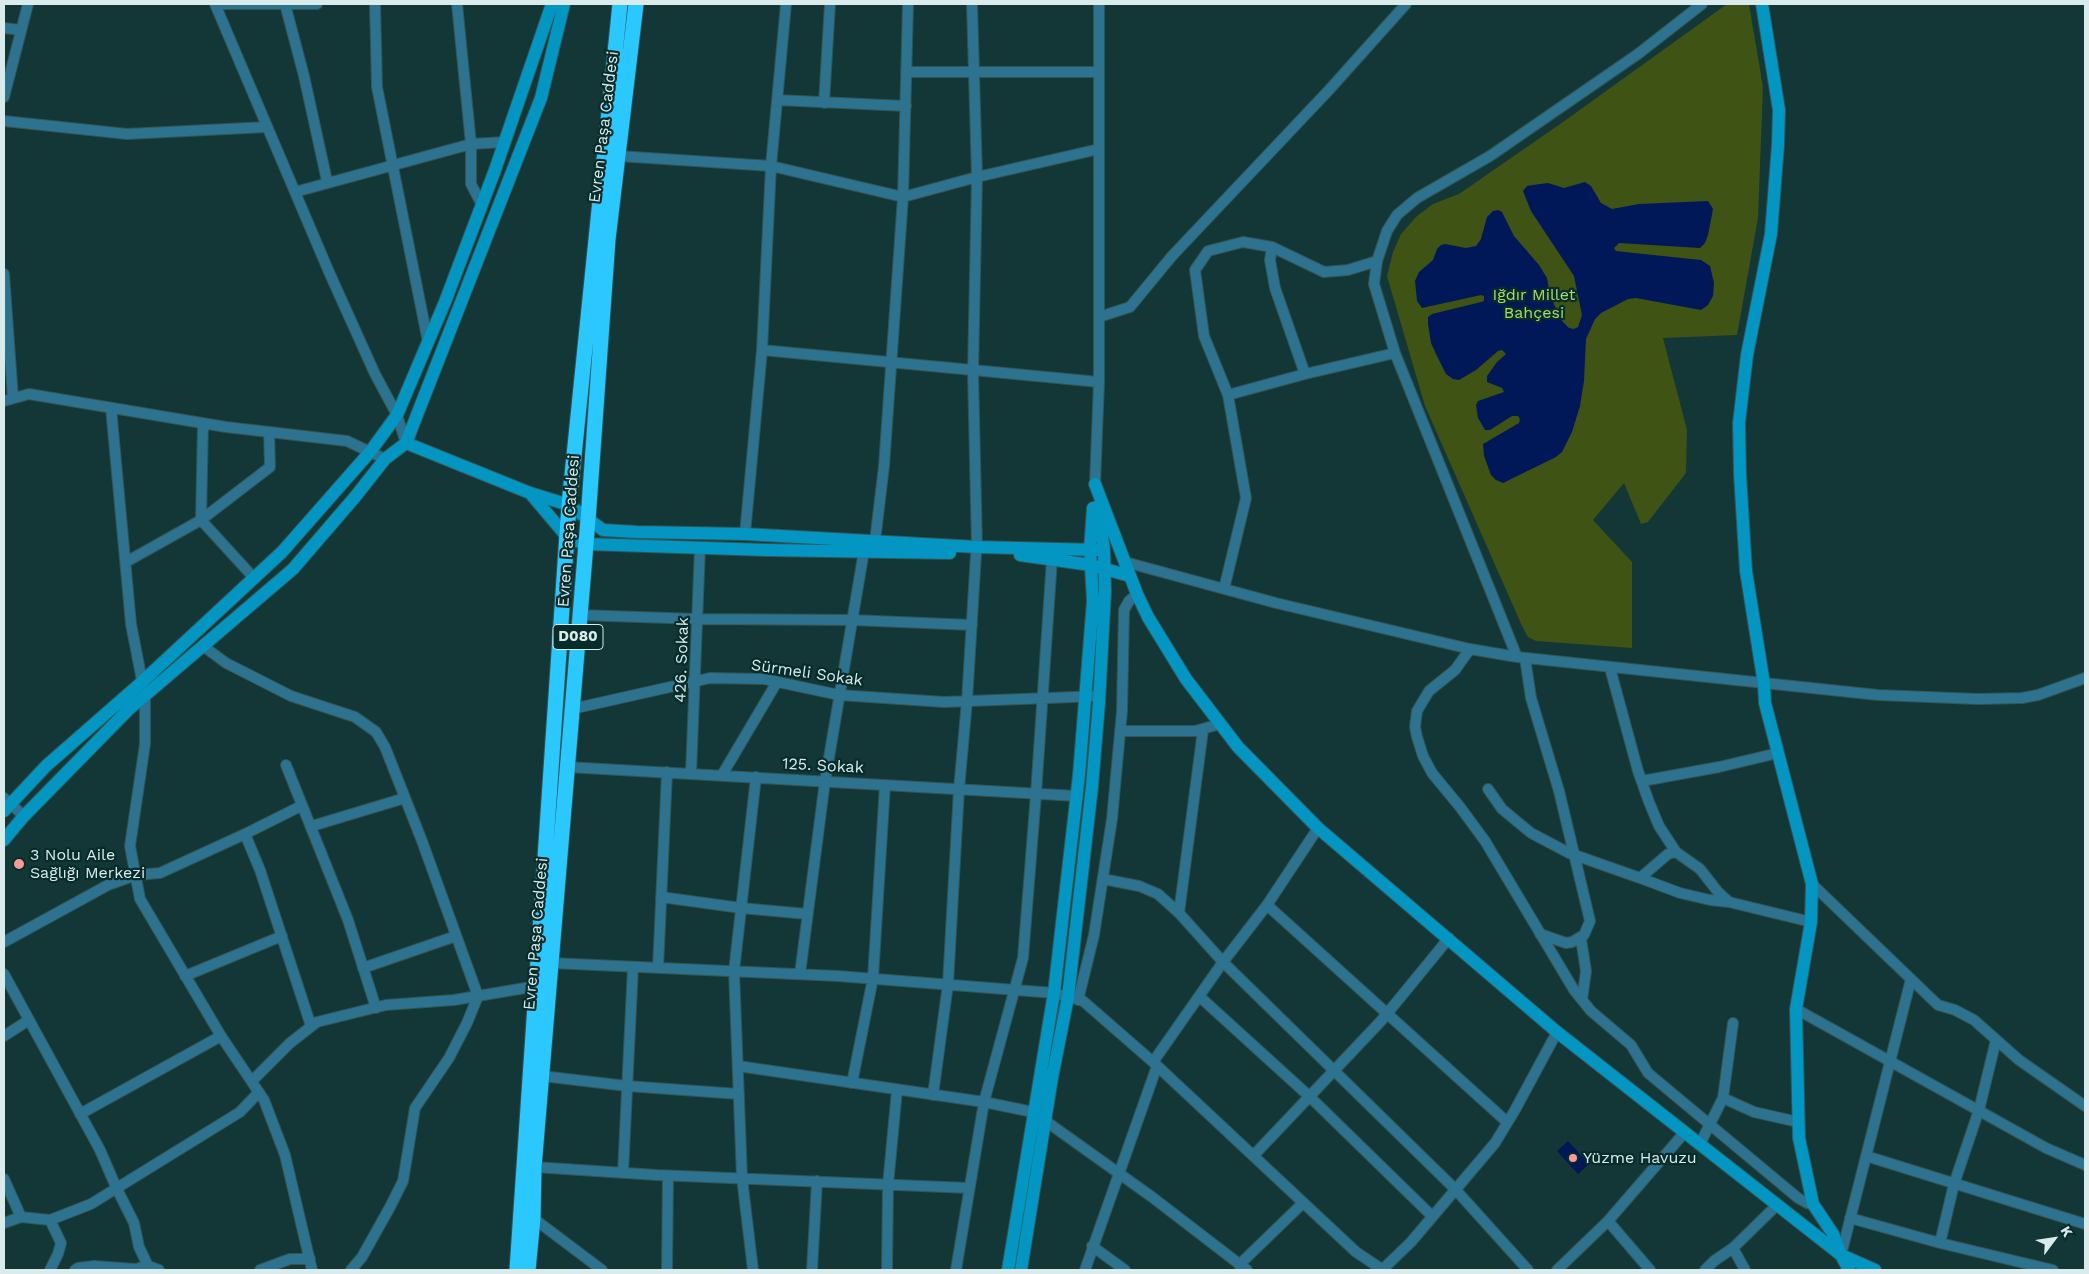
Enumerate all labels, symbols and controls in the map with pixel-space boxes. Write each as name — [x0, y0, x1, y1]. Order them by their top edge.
street label: Evren Paşa Caddesi — [585, 50, 623, 204]
park label: Iğdır Millet Bahçesi — [1493, 285, 1575, 323]
street label: Evren Paşa Caddesi — [554, 454, 584, 608]
street label: 426. Sokak — [671, 617, 693, 703]
road number: D080 — [553, 624, 603, 650]
street label: Sürmeli Sokak — [750, 656, 864, 690]
street label: 125. Sokak — [782, 754, 864, 778]
place label: 3 Nolu Aile Sağlığı Merkezi — [30, 845, 145, 883]
marker: 3 Nolu Aile Sağlığı Merkezi — [12, 857, 26, 871]
street label: Evren Paşa Caddesi — [520, 857, 552, 1011]
place label: Yüzme Havuzu — [1583, 1148, 1697, 1168]
marker: Yüzme Havuzu — [1567, 1152, 1579, 1164]
north arrow — [2029, 1214, 2079, 1264]
text: K — [2057, 1223, 2076, 1240]

